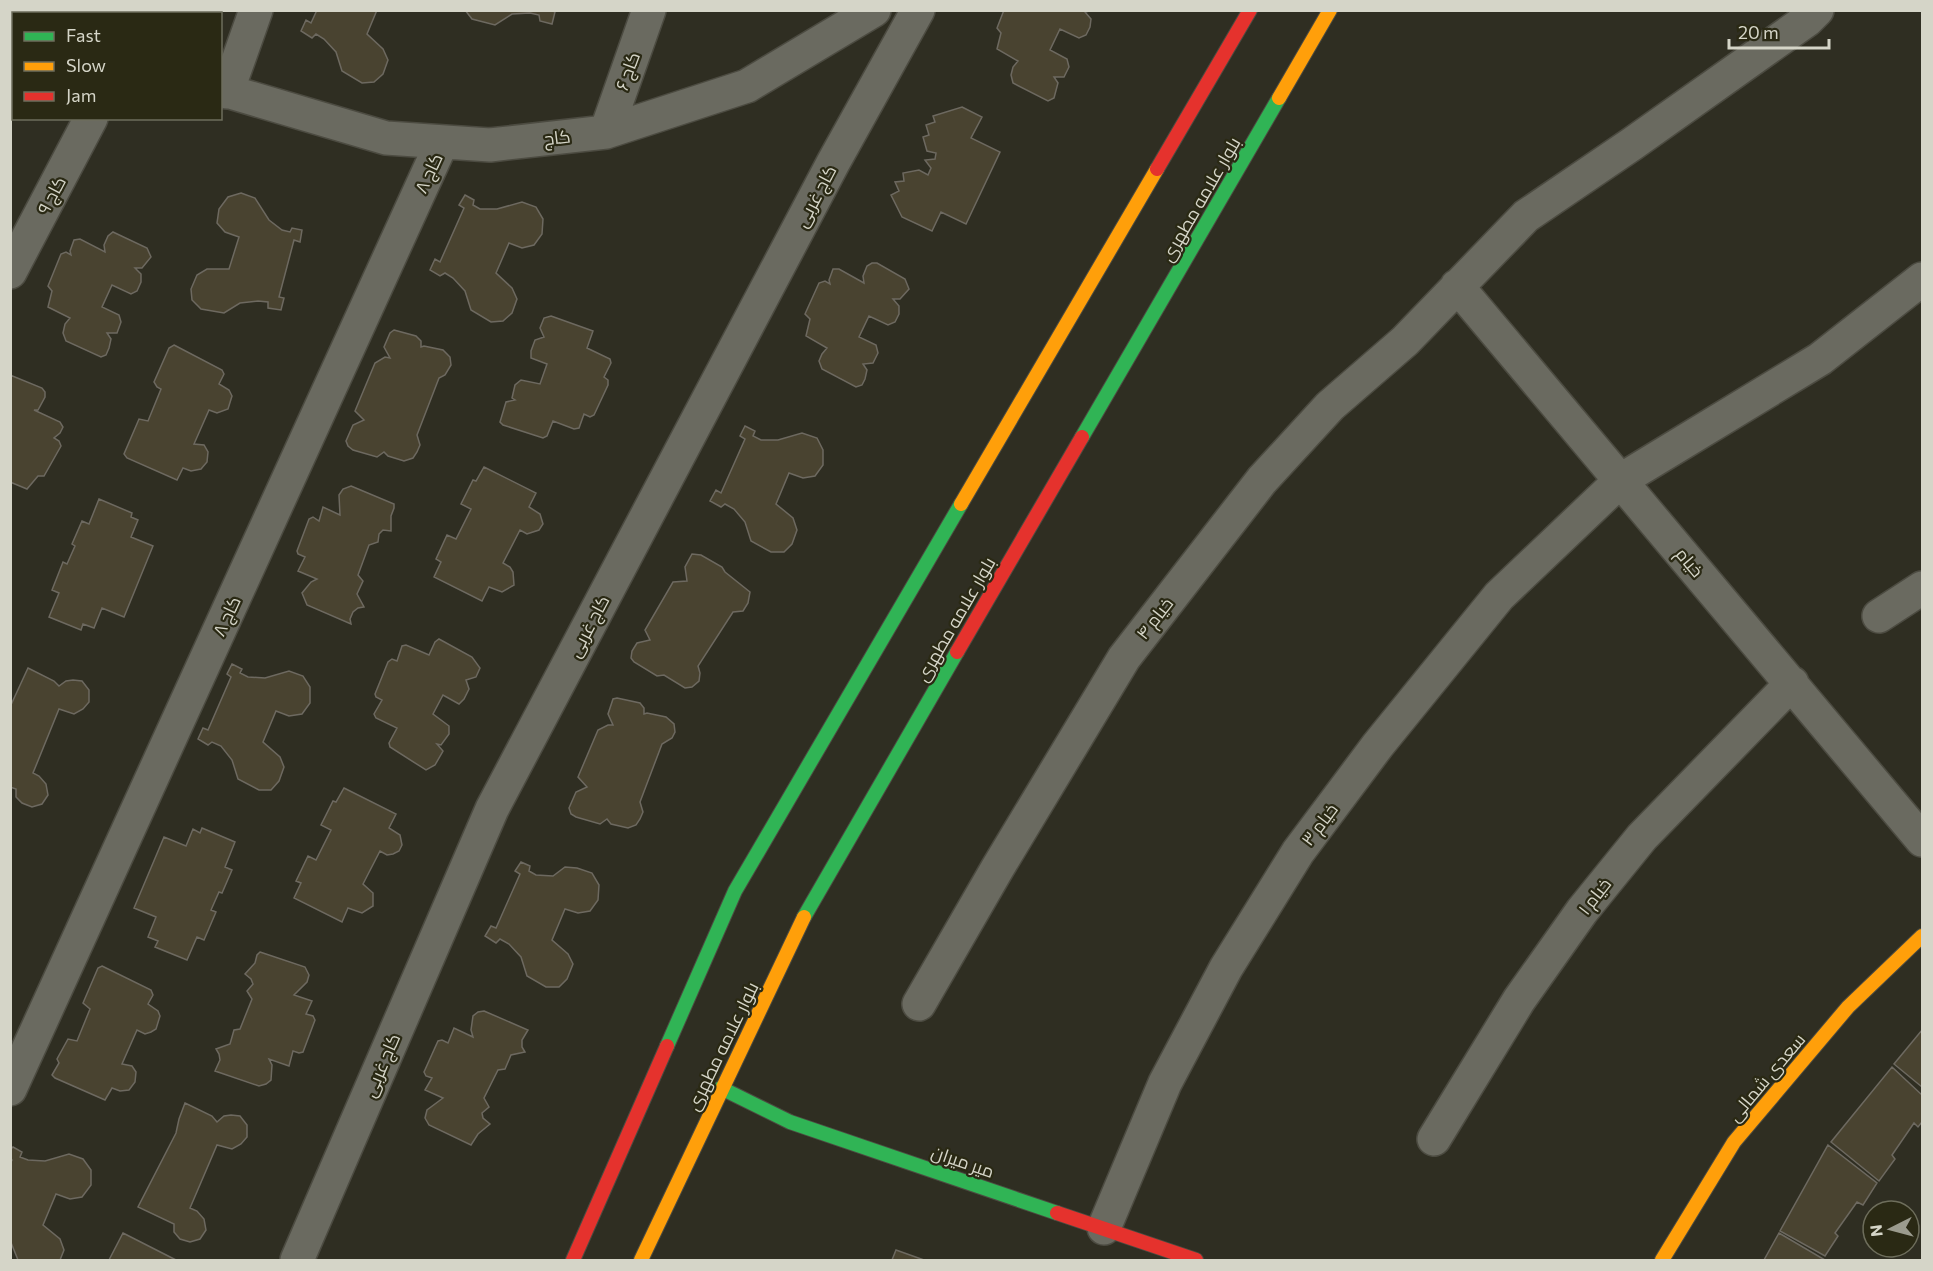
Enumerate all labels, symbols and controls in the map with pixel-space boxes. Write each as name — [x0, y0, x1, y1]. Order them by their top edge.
legend — [12, 12, 222, 120]
scale bar — [1729, 12, 1830, 50]
text: 20 m — [1738, 21, 1779, 43]
text: Fast — [66, 24, 101, 46]
street label: کاج ۶ — [610, 49, 646, 94]
text: Slow — [66, 54, 106, 76]
text: Jam — [66, 84, 96, 106]
street label: کاج — [542, 124, 572, 152]
street label: بلوار علامه مطهری — [1155, 133, 1245, 266]
street label: کاج ۸ — [409, 149, 449, 197]
street label: کاج غربی — [790, 161, 842, 232]
street label: کاج ۹ — [32, 172, 72, 219]
street label: خیام — [1670, 543, 1709, 583]
street label: بلوار علامه مطهری — [910, 553, 1000, 686]
street label: کاج غربی — [563, 591, 615, 662]
street label: کاج ۸ — [207, 592, 247, 640]
street label: خیام ۴ — [1131, 593, 1179, 645]
street label: خیام ۳ — [1296, 798, 1344, 851]
street label: خیام ۱ — [1573, 873, 1617, 920]
street label: بلوار علامه مطهری — [681, 978, 764, 1114]
street label: سعدی شمالی — [1723, 1028, 1810, 1126]
street label: کاج غربی — [358, 1030, 406, 1101]
street label: میر میران — [928, 1140, 997, 1183]
north arrow — [1861, 1199, 1921, 1259]
text: N — [1866, 1224, 1886, 1238]

